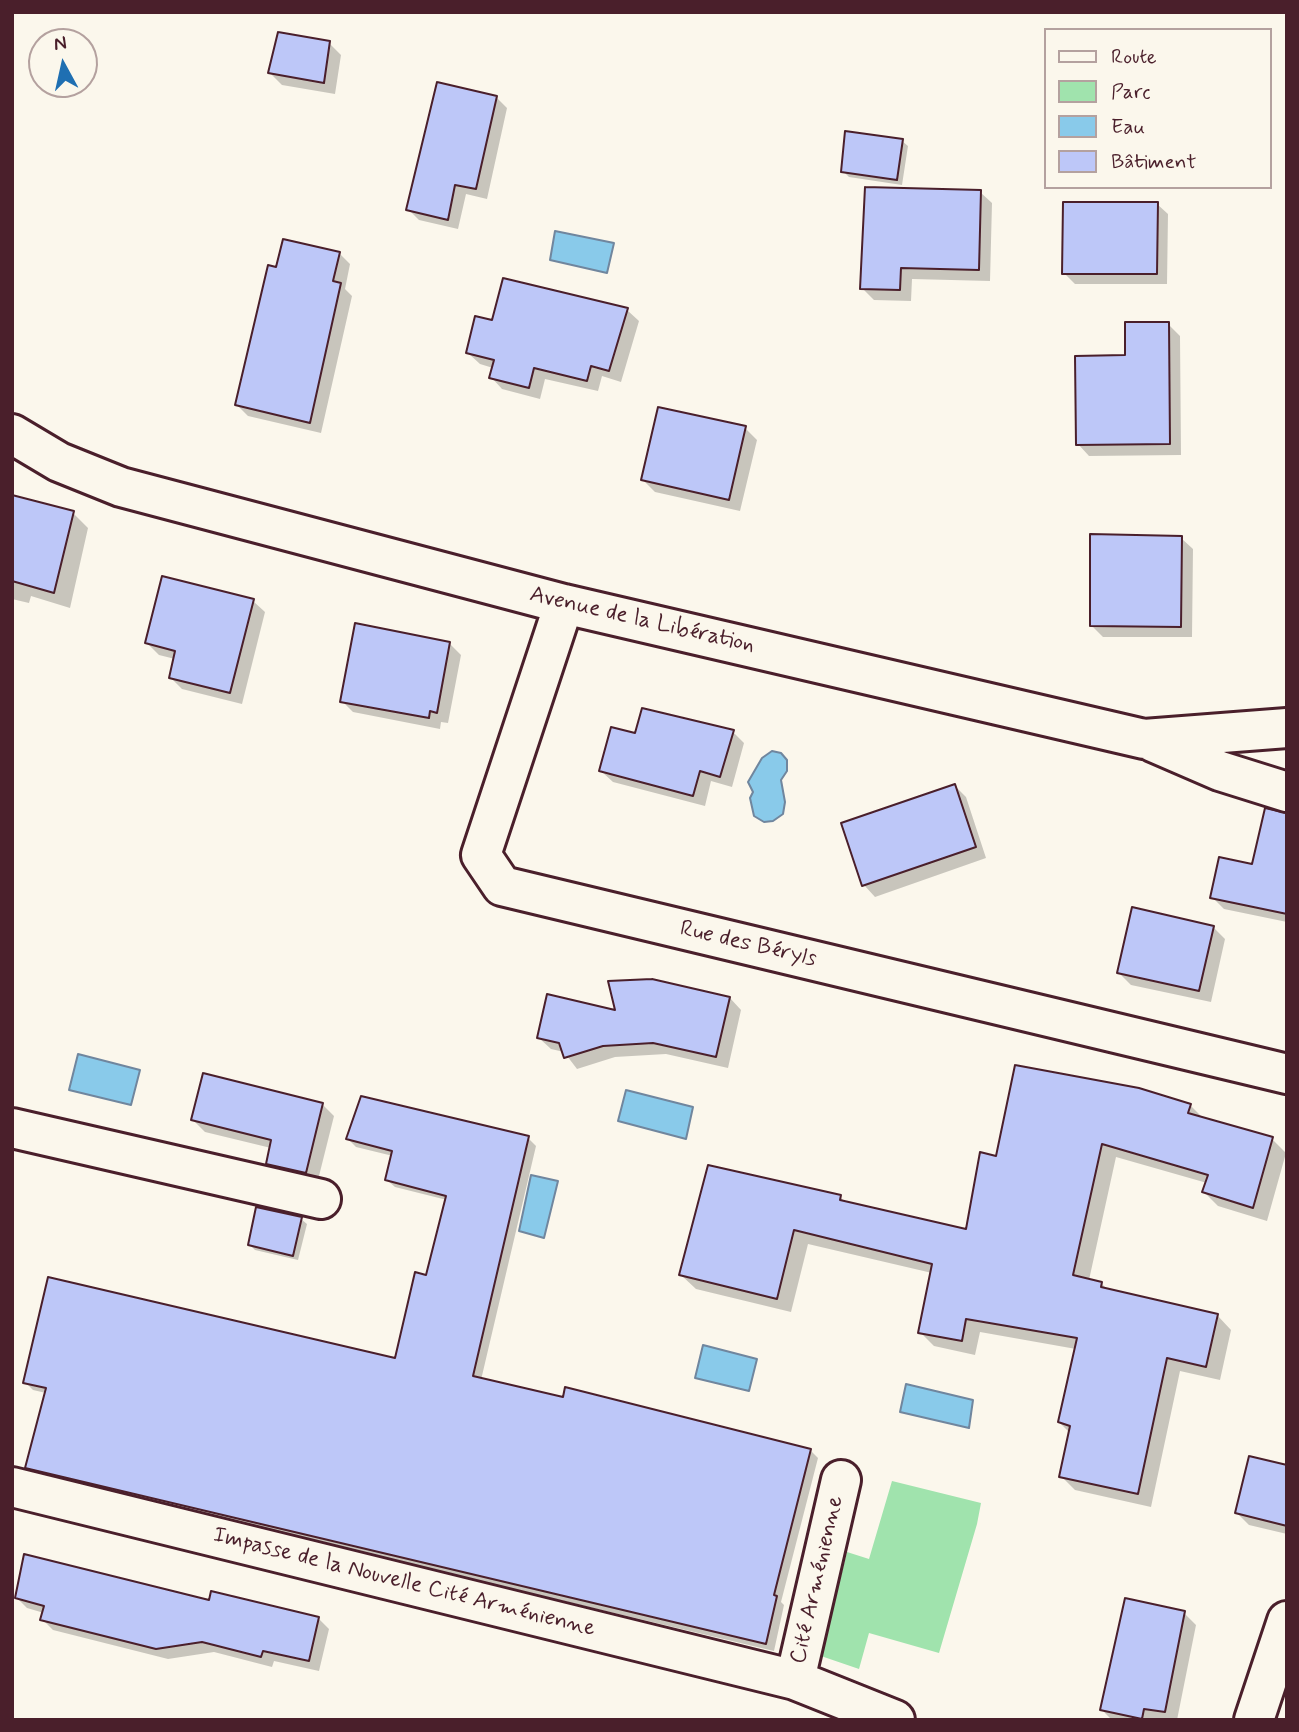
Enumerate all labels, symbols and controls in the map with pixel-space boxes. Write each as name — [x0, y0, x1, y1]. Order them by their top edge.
north arrow — [28, 28, 98, 98]
legend — [1044, 28, 1271, 189]
text: N — [52, 30, 68, 57]
text: Route — [1111, 43, 1157, 71]
text: Parc — [1111, 78, 1151, 106]
text: Eau — [1111, 113, 1145, 141]
text: Bâtiment — [1111, 148, 1196, 176]
street label: Avenue de la Libération — [527, 582, 757, 660]
street label: Rue des Béryls — [677, 916, 819, 974]
street label: Cité Arménienne — [785, 1493, 851, 1667]
street label: Impasse de la Nouvelle Cité Arménienne — [210, 1522, 598, 1644]

